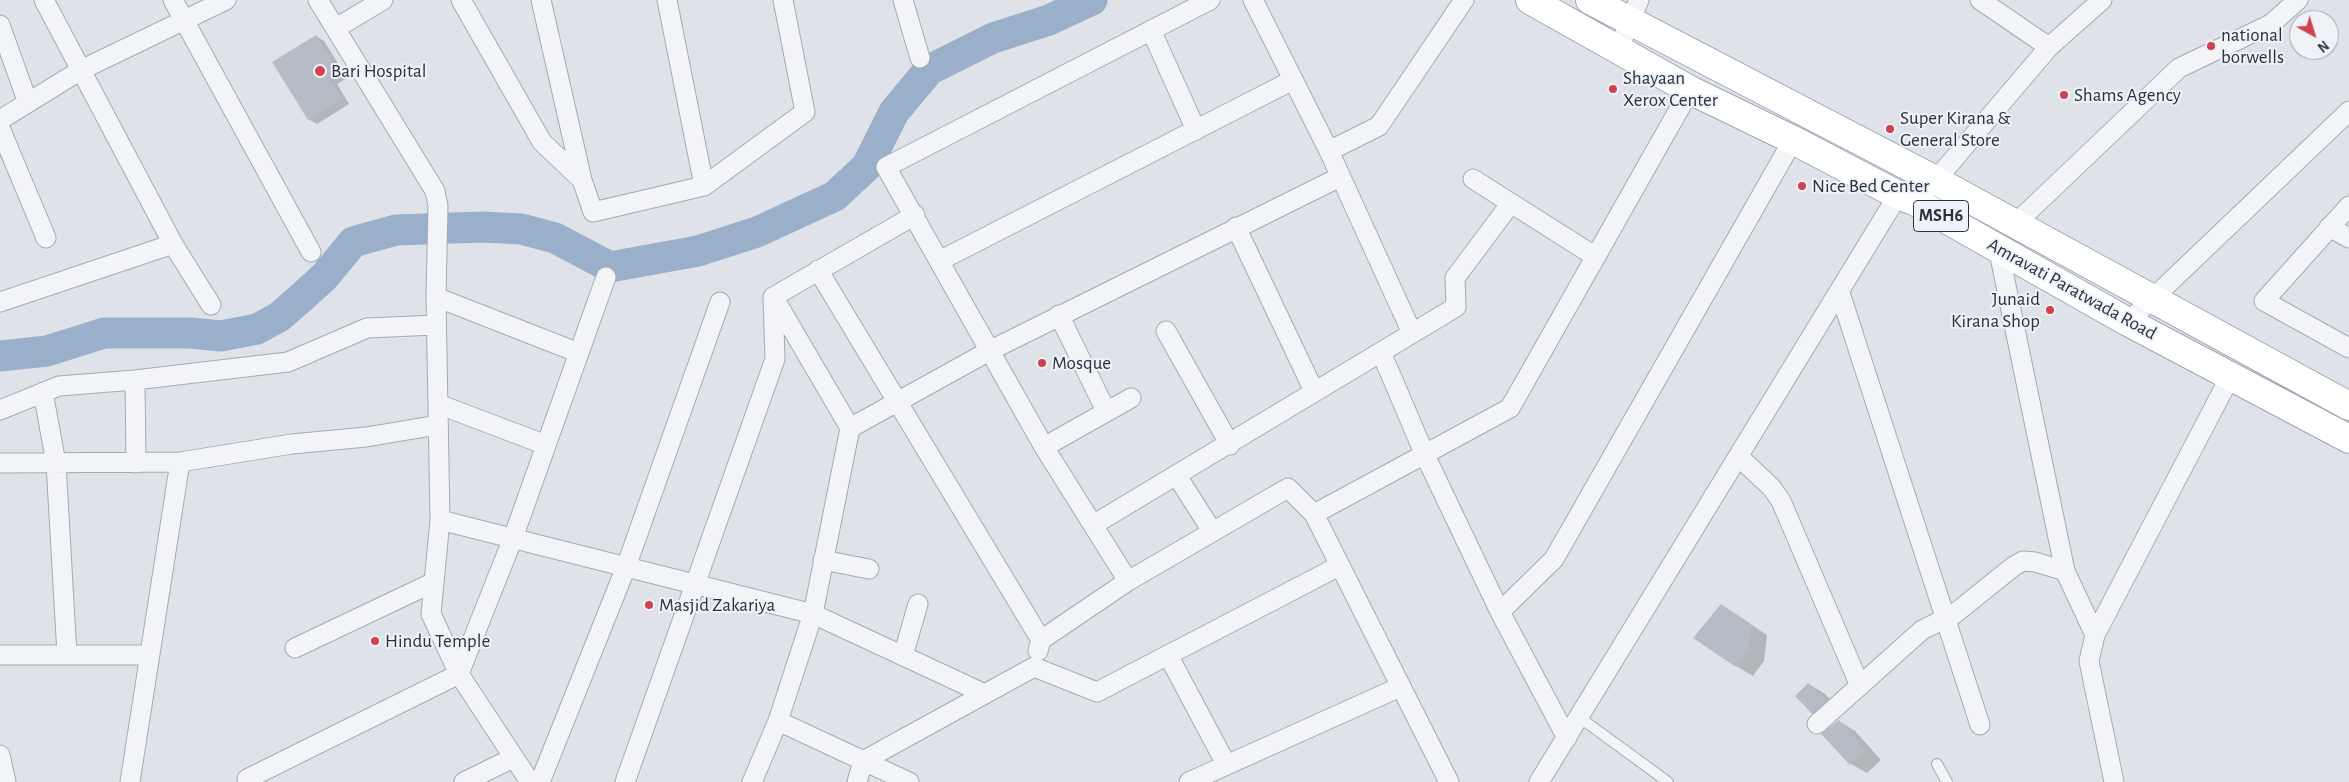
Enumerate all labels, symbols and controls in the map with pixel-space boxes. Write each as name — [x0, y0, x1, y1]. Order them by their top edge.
north arrow — [2289, 10, 2339, 60]
place label: national borwells — [2221, 24, 2284, 68]
text: N — [2315, 37, 2331, 54]
marker: national borwells — [2205, 40, 2217, 52]
place label: Bari Hospital — [331, 60, 426, 82]
marker: Bari Hospital — [313, 64, 327, 78]
place label: Shayaan Xerox Center — [1623, 67, 1718, 111]
marker: Shayaan Xerox Center — [1607, 83, 1619, 95]
place label: Shams Agency — [2074, 84, 2181, 106]
marker: Shams Agency — [2058, 89, 2070, 101]
place label: Super Kirana & General Store — [1900, 107, 2011, 151]
marker: Super Kirana & General Store — [1884, 123, 1896, 135]
place label: Nice Bed Center — [1812, 175, 1929, 197]
marker: Nice Bed Center — [1796, 180, 1808, 192]
road number: MSH6 — [1914, 200, 1968, 232]
street label: Amravati Paratwada Road — [1983, 233, 2161, 345]
place label: Junaid Kirana Shop — [1951, 288, 2040, 332]
marker: Junaid Kirana Shop — [2044, 304, 2056, 316]
place label: Mosque — [1052, 352, 1111, 374]
marker: Mosque — [1036, 357, 1048, 369]
place label: Masjid Zakariya — [659, 594, 775, 616]
marker: Masjid Zakariya — [643, 599, 655, 611]
place label: Hindu Temple — [385, 630, 490, 652]
marker: Hindu Temple — [369, 635, 381, 647]

